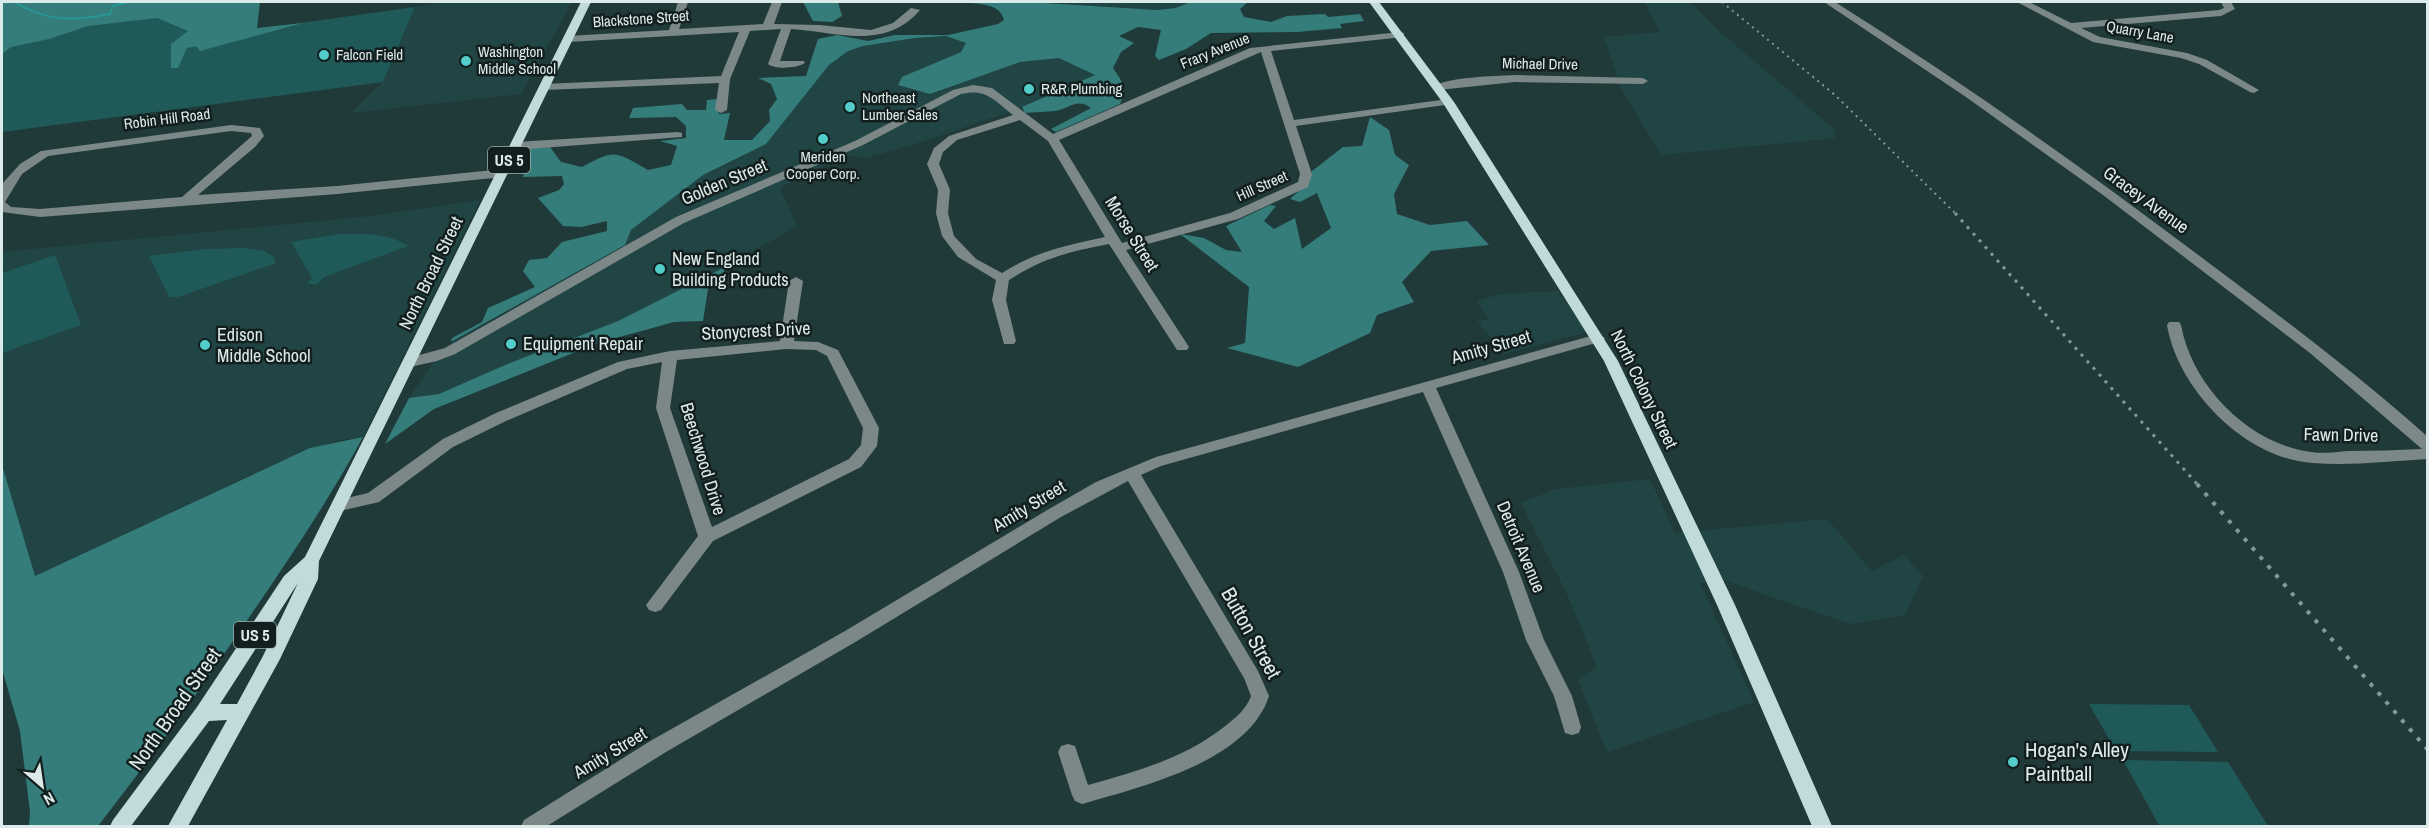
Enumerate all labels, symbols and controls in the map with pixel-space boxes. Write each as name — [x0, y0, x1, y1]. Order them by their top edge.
street label: Blackstone Street — [592, 5, 690, 32]
street label: Quarry Lane — [2105, 15, 2176, 48]
street label: Frary Avenue — [1177, 27, 1253, 74]
place label: Washington Middle School — [478, 41, 556, 79]
place label: Falcon Field — [336, 44, 403, 65]
marker: Falcon Field — [317, 48, 331, 62]
street label: Michael Drive — [1502, 52, 1578, 75]
marker: Washington Middle School — [459, 54, 473, 68]
place label: R&R Plumbing — [1041, 78, 1123, 99]
marker: R&R Plumbing — [1022, 82, 1036, 96]
place label: Northeast Lumber Sales — [862, 87, 938, 125]
marker: Northeast Lumber Sales — [843, 100, 857, 114]
street label: Robin Hill Road — [123, 103, 211, 134]
marker: Meriden Cooper Corp. — [816, 132, 830, 146]
place label: Meriden Cooper Corp. — [786, 146, 860, 184]
road number: US 5 — [488, 147, 530, 173]
street label: Golden Street — [677, 152, 771, 211]
street label: Gracey Avenue — [2098, 160, 2194, 239]
street label: Hill Street — [1233, 165, 1291, 206]
street label: Morse Street — [1099, 191, 1165, 276]
street label: North Broad Street — [392, 212, 469, 334]
place label: New England Building Products — [672, 246, 789, 292]
marker: New England Building Products — [653, 262, 667, 276]
street label: Stonycrest Drive — [701, 315, 811, 346]
place label: Edison Middle School — [217, 322, 311, 368]
street label: Amity Street — [1447, 323, 1533, 370]
street label: North Colony Street — [1605, 325, 1684, 453]
place label: Equipment Repair — [523, 331, 643, 356]
marker: Equipment Repair — [504, 337, 518, 351]
marker: Edison Middle School — [198, 338, 212, 352]
street label: Beechwood Drive — [674, 399, 732, 518]
street label: Fawn Drive — [2303, 421, 2379, 448]
street label: Amity Street — [987, 474, 1070, 538]
street label: Detroit Avenue — [1491, 497, 1552, 597]
street label: Button Street — [1214, 582, 1289, 684]
road number: US 5 — [234, 622, 276, 648]
street label: North Broad Street — [122, 641, 228, 776]
street label: Amity Street — [568, 721, 651, 785]
place label: Hogan's Alley Paintball — [2025, 735, 2129, 788]
marker: Hogan's Alley Paintball — [2006, 755, 2020, 769]
north arrow — [12, 756, 72, 816]
text: N — [40, 787, 59, 811]

